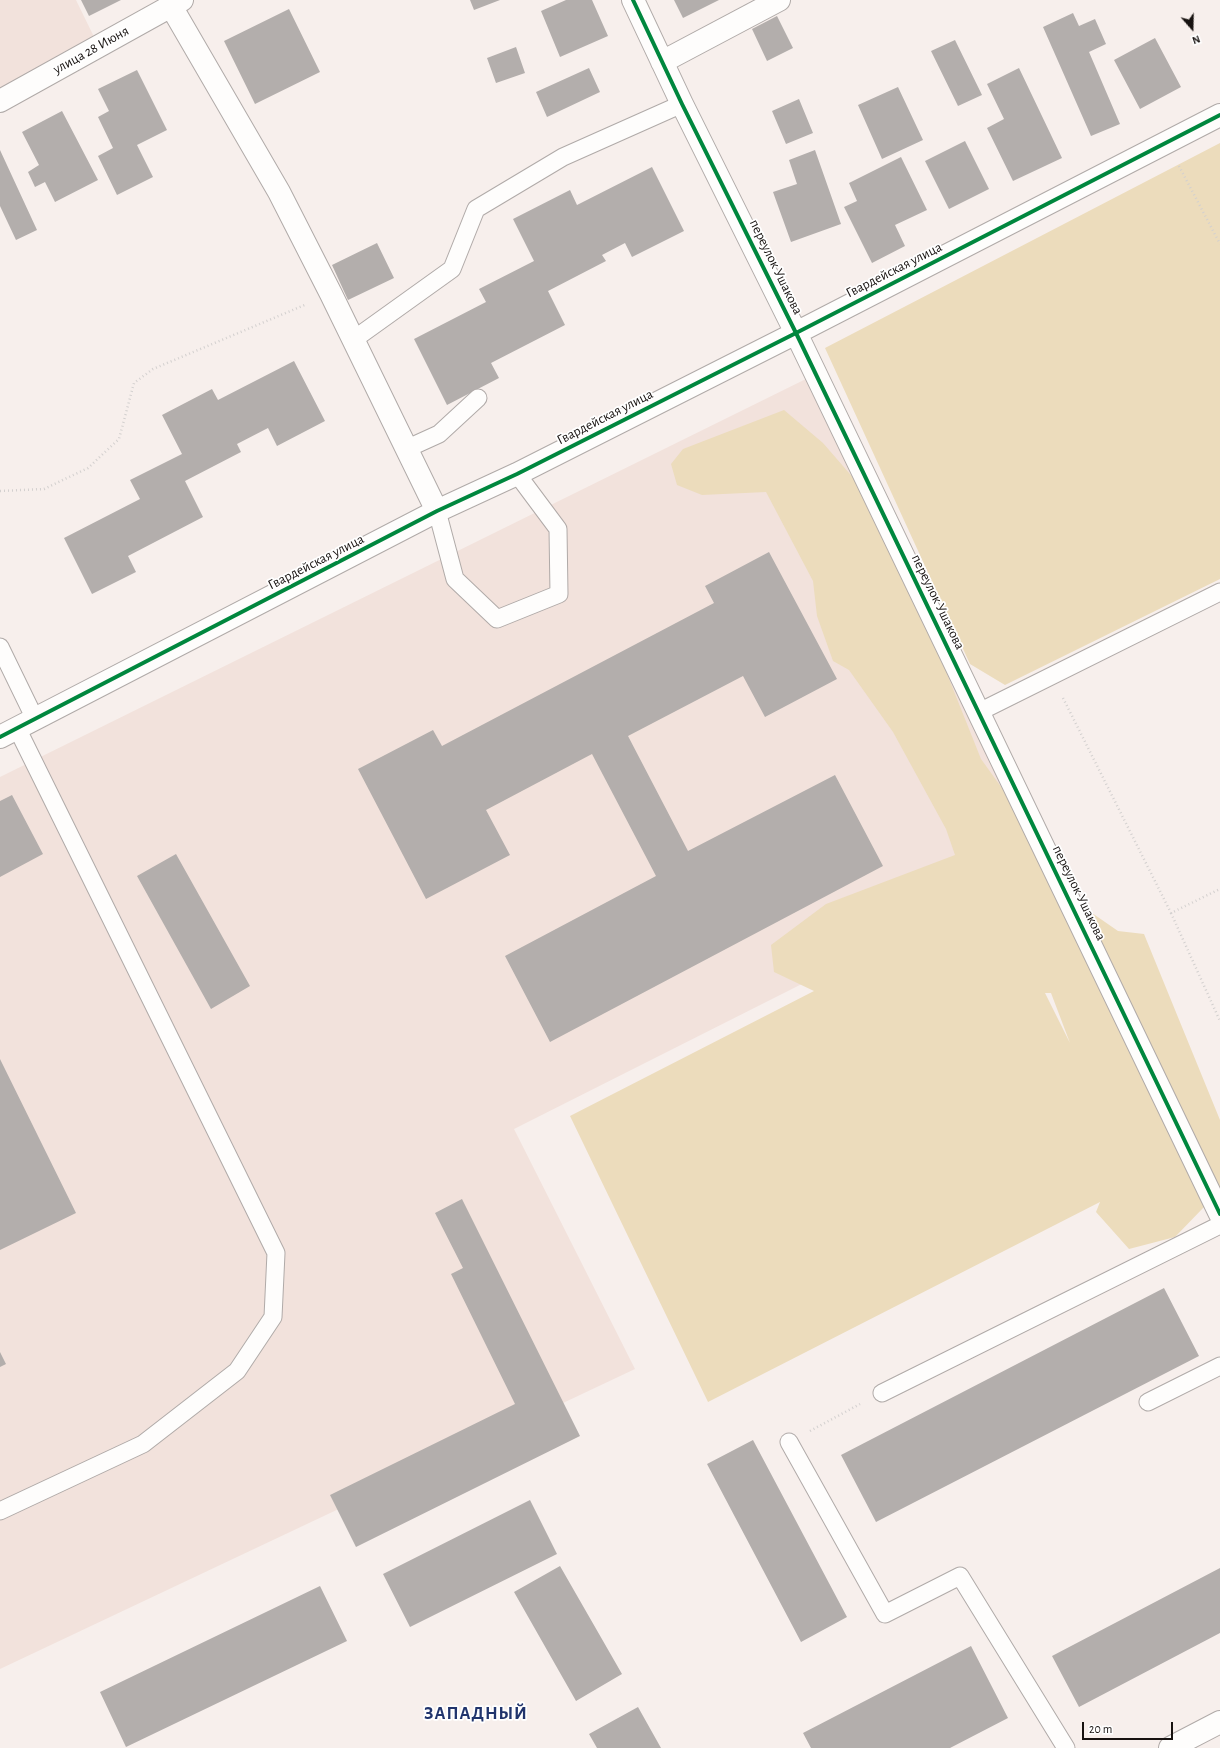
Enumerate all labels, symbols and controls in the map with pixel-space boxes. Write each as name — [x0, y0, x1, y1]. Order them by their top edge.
north arrow — [1172, 8, 1212, 48]
street label: улица 28 Июня — [50, 22, 132, 78]
text: N — [1191, 33, 1202, 46]
street label: переулок Ушакова — [746, 217, 806, 317]
street label: Гвардейская улица — [843, 239, 945, 301]
street label: Гвардейская улица — [554, 386, 656, 448]
street label: Гвардейская улица — [265, 531, 367, 593]
street label: переулок Ушакова — [908, 552, 968, 652]
street label: переулок Ушакова — [1049, 843, 1109, 943]
district label: ЗАПАДНЫЙ — [424, 1703, 528, 1725]
scale bar — [1084, 1714, 1175, 1740]
text: 20 m — [1089, 1723, 1112, 1735]

